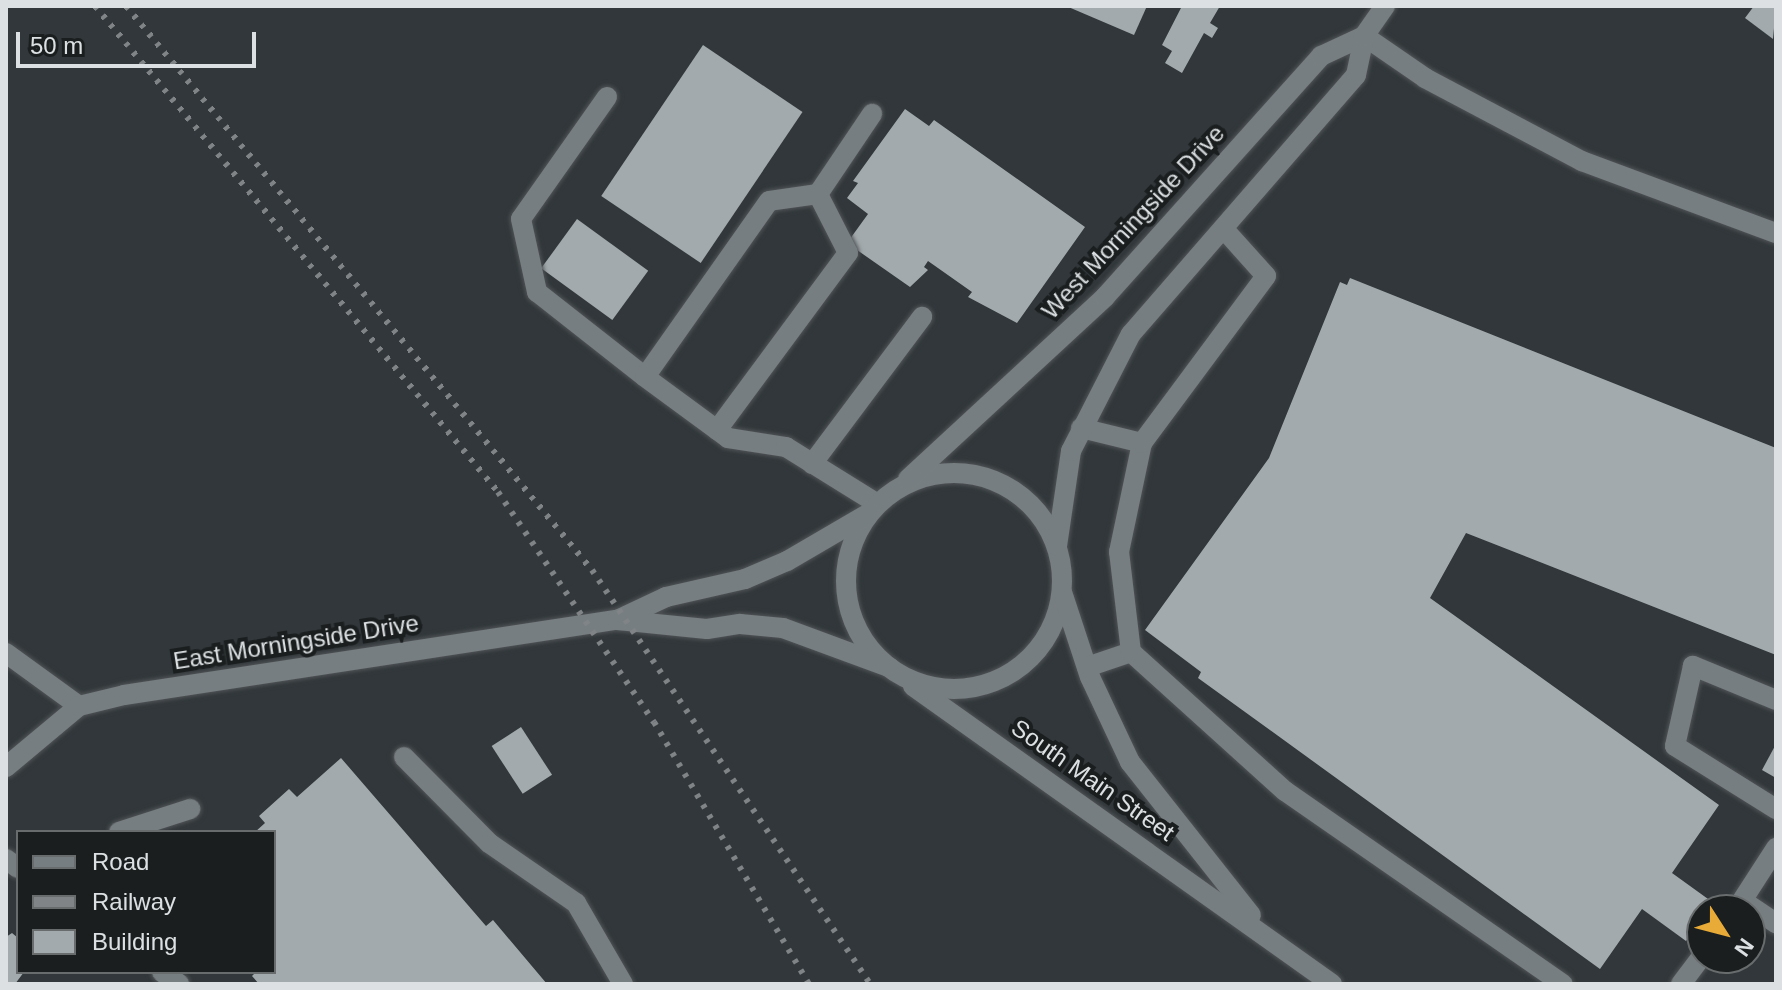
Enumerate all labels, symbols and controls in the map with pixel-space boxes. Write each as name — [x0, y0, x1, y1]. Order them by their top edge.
scale bar — [20, 16, 260, 66]
text: 50 m — [30, 32, 83, 59]
street label: West Morningside Drive — [1036, 119, 1230, 325]
street label: East Morningside Drive — [171, 608, 421, 676]
street label: South Main Street — [1006, 713, 1180, 847]
legend — [16, 830, 276, 974]
text: Road — [92, 848, 149, 875]
text: Railway — [92, 888, 176, 915]
north arrow — [1686, 894, 1766, 974]
text: Building — [92, 928, 177, 955]
text: N — [1729, 933, 1759, 961]

